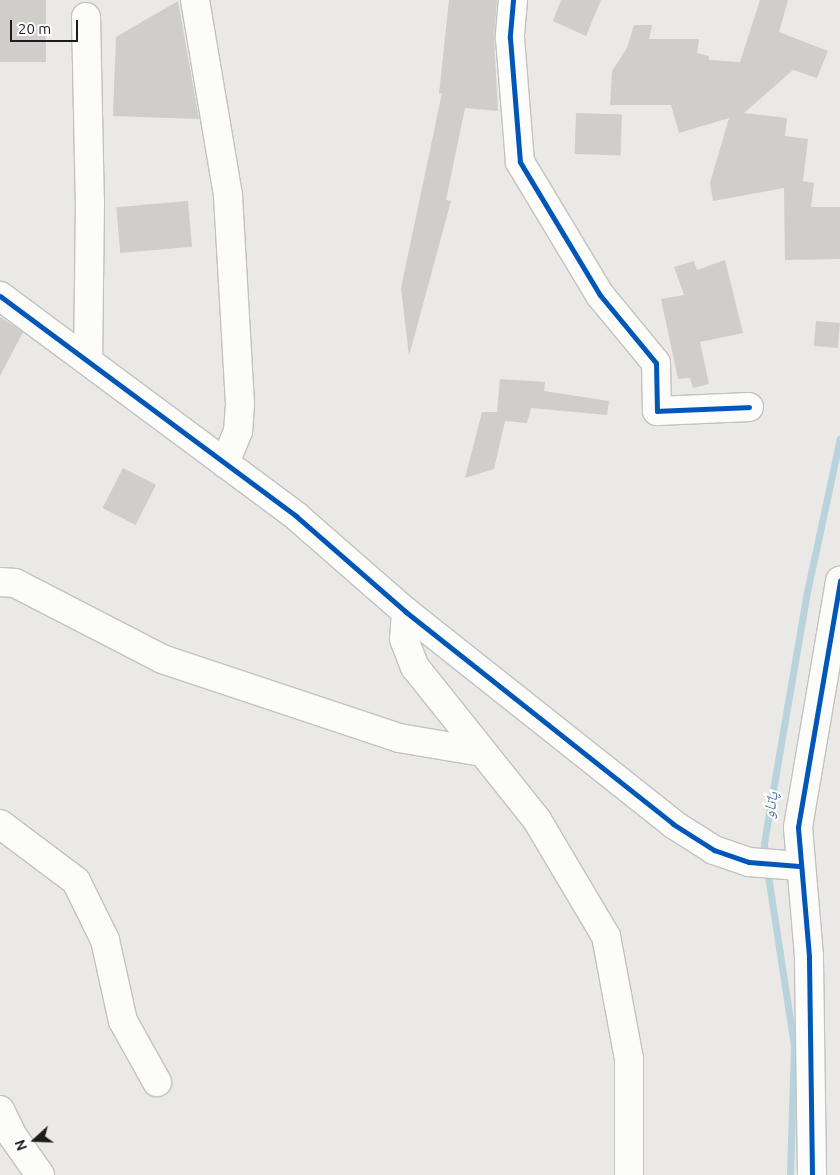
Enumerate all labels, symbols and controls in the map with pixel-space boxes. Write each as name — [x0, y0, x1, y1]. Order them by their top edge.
scale bar — [12, 10, 80, 42]
text: 20 m — [18, 20, 51, 37]
water label: پاتاو — [758, 790, 782, 820]
north arrow — [10, 1115, 60, 1165]
text: N — [12, 1137, 30, 1153]

